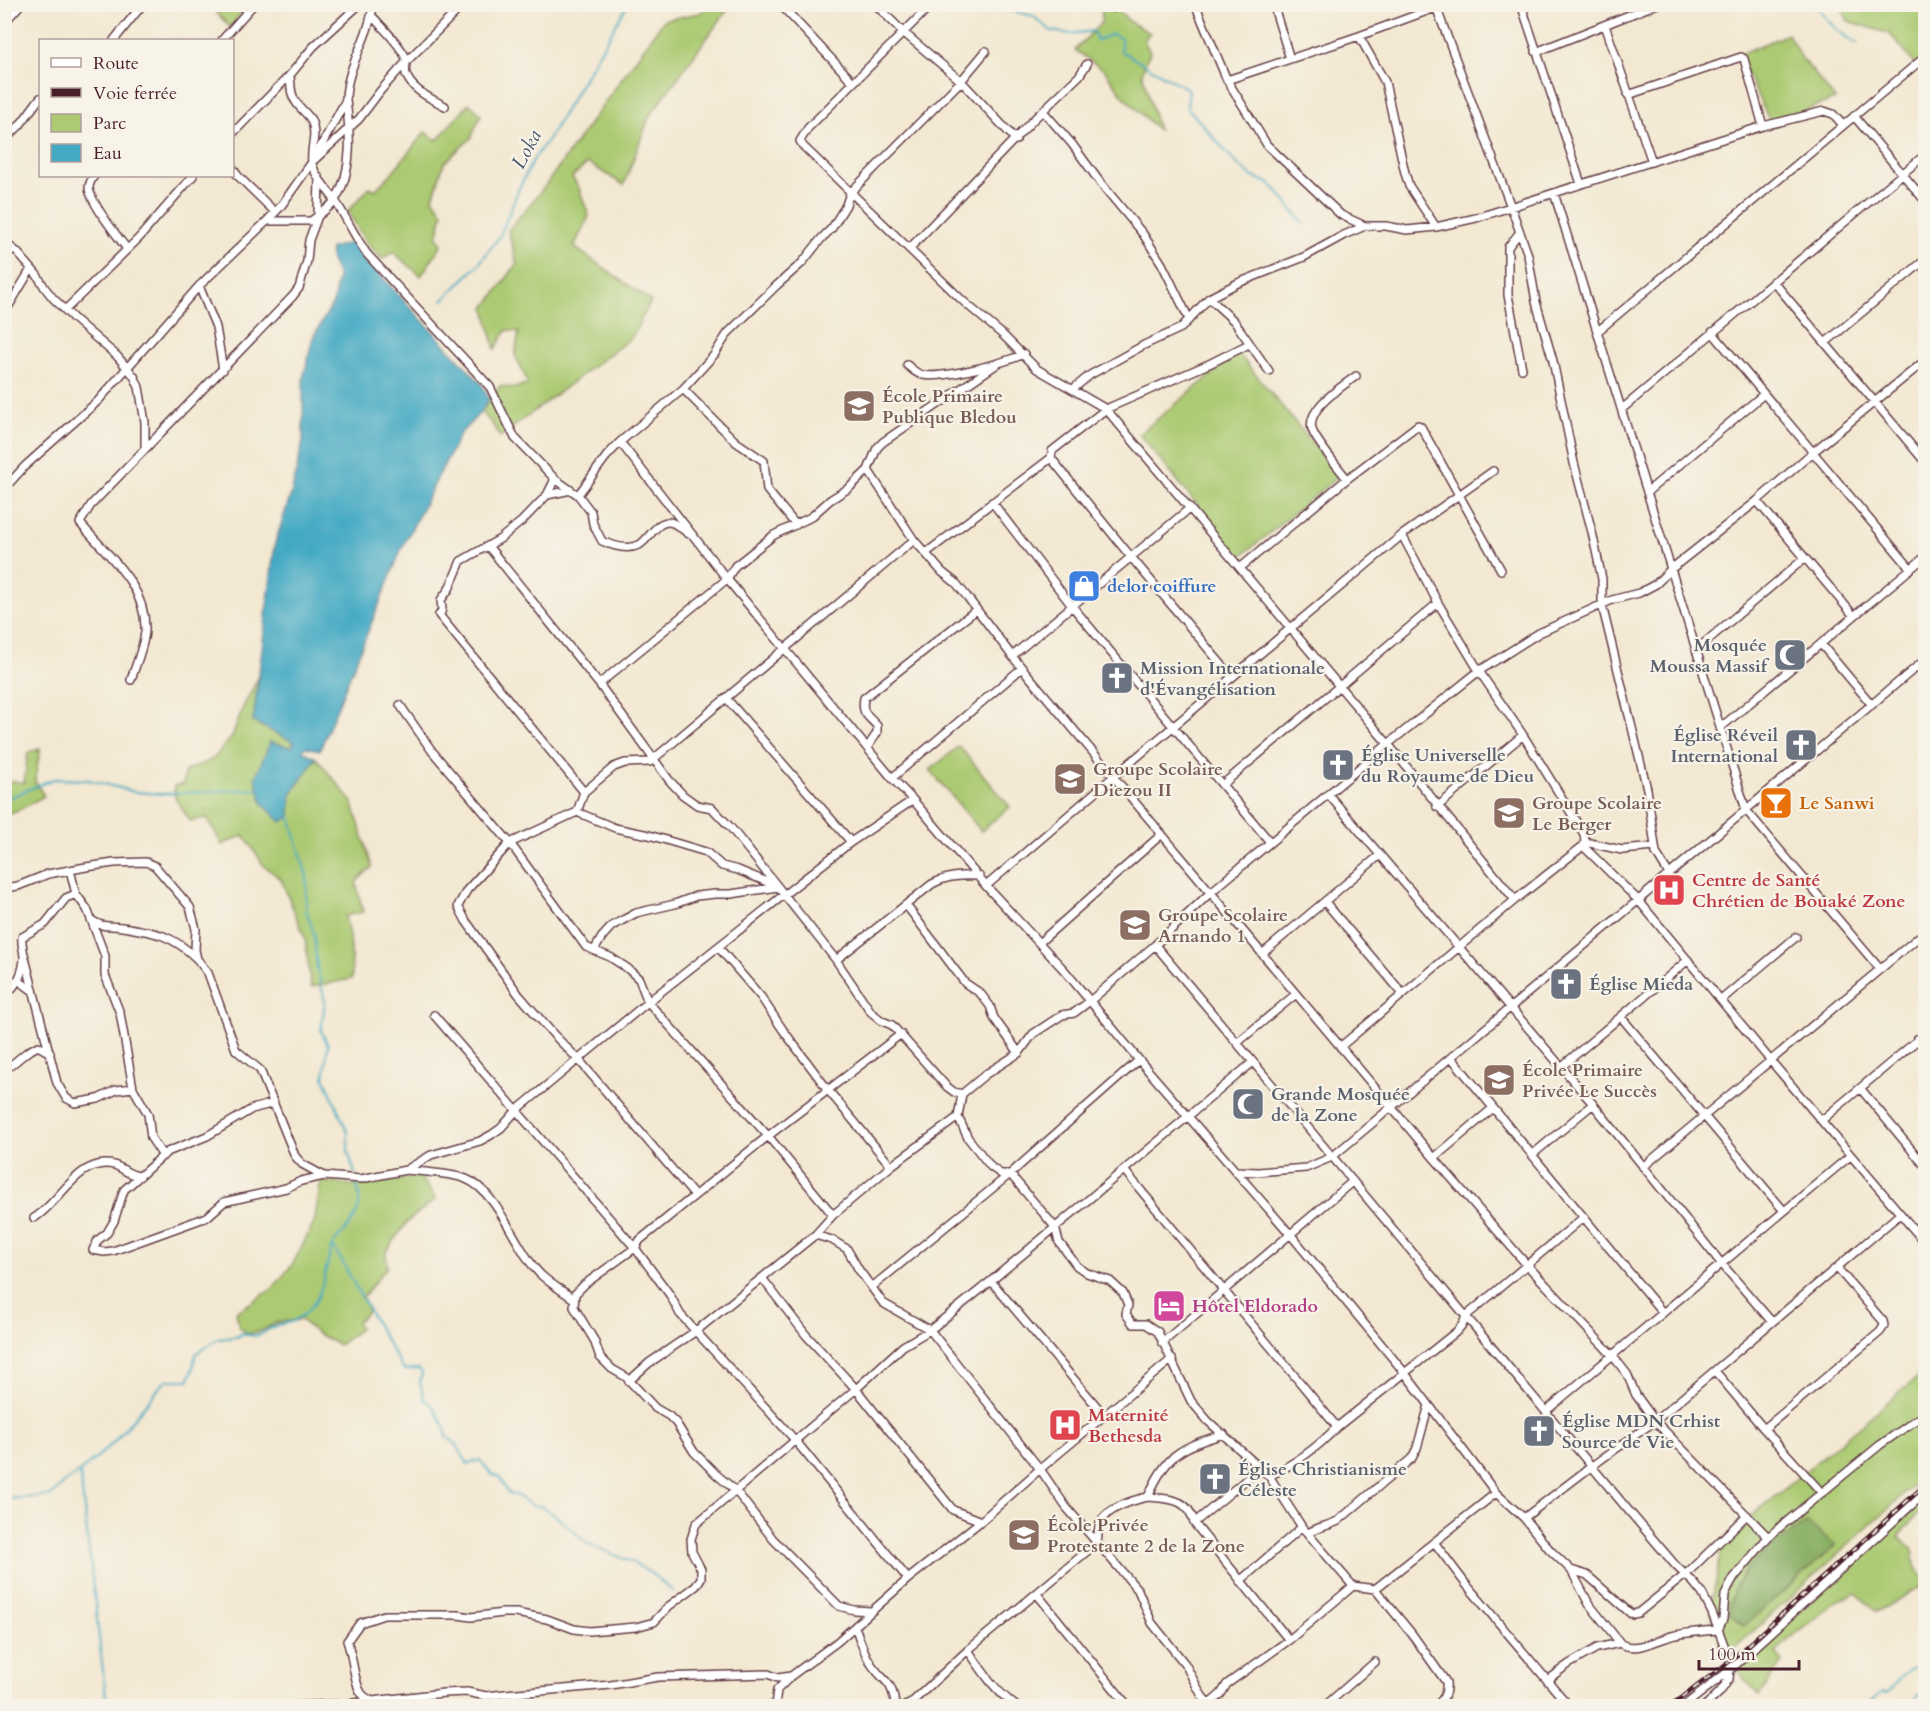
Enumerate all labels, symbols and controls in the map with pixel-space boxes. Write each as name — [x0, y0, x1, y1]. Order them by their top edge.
legend — [39, 39, 234, 177]
text: Route — [93, 51, 139, 76]
text: Voie ferrée — [93, 81, 177, 106]
text: Parc — [93, 111, 126, 136]
water label: Loka — [505, 125, 548, 174]
text: Eau — [93, 141, 122, 166]
place label: École Primaire Publique Bledou — [882, 384, 1017, 430]
school or university icon: École Primaire Publique Bledou — [841, 388, 877, 424]
shop icon: delor coiffure — [1066, 568, 1102, 604]
place label: delor coiffure — [1107, 574, 1217, 599]
place label: Mosquée Moussa Massif — [1650, 633, 1770, 679]
mosque icon: Mosquée Moussa Massif — [1772, 637, 1808, 673]
place label: Mission Internationale d'Évangélisation — [1140, 656, 1325, 702]
church icon: Mission Internationale d'Évangélisation — [1099, 660, 1135, 696]
place label: Église Réveil International — [1670, 723, 1778, 769]
church icon: Église Réveil International — [1783, 727, 1819, 763]
place label: Église Universelle du Royaume de Dieu — [1361, 743, 1535, 789]
church icon: Église Universelle du Royaume de Dieu — [1320, 747, 1356, 783]
place label: Groupe Scolaire Diezou II — [1093, 757, 1223, 803]
school or university icon: Groupe Scolaire Diezou II — [1052, 761, 1088, 797]
bar icon: Le Sanwi — [1758, 785, 1794, 821]
place label: Groupe Scolaire Le Berger — [1532, 791, 1662, 837]
place label: Le Sanwi — [1799, 791, 1875, 816]
school or university icon: Groupe Scolaire Le Berger — [1491, 795, 1527, 831]
place label: Centre de Santé Chrétien de Bouaké Zone — [1692, 868, 1906, 914]
hospital icon: Centre de Santé Chrétien de Bouaké Zone — [1651, 872, 1687, 908]
place label: Groupe Scolaire Arnando 1 — [1158, 903, 1288, 949]
school or university icon: Groupe Scolaire Arnando 1 — [1117, 907, 1153, 943]
church icon: Église Mieda — [1548, 966, 1584, 1002]
place label: Église Mieda — [1589, 972, 1693, 997]
place label: École Primaire Privée Le Succès — [1522, 1058, 1657, 1104]
school or university icon: École Primaire Privée Le Succès — [1481, 1062, 1517, 1098]
place label: Grande Mosquée de la Zone — [1271, 1082, 1410, 1128]
mosque icon: Grande Mosquée de la Zone — [1230, 1086, 1266, 1122]
hotel icon: Hôtel Eldorado — [1151, 1288, 1187, 1324]
place label: Hôtel Eldorado — [1192, 1294, 1318, 1319]
place label: Maternité Bethesda — [1088, 1403, 1169, 1449]
hospital icon: Maternité Bethesda — [1047, 1407, 1083, 1443]
place label: Église MDN Crhist Source de Vie — [1562, 1409, 1721, 1455]
church icon: Église MDN Crhist Source de Vie — [1521, 1413, 1557, 1449]
place label: Église Christianisme Céleste — [1238, 1457, 1407, 1503]
church icon: Église Christianisme Céleste — [1197, 1461, 1233, 1497]
place label: École Privée Protestante 2 de la Zone — [1047, 1513, 1245, 1559]
school or university icon: École Privée Protestante 2 de la Zone — [1006, 1517, 1042, 1553]
scale bar — [1699, 1633, 1800, 1671]
text: 100 m — [1708, 1642, 1756, 1667]

